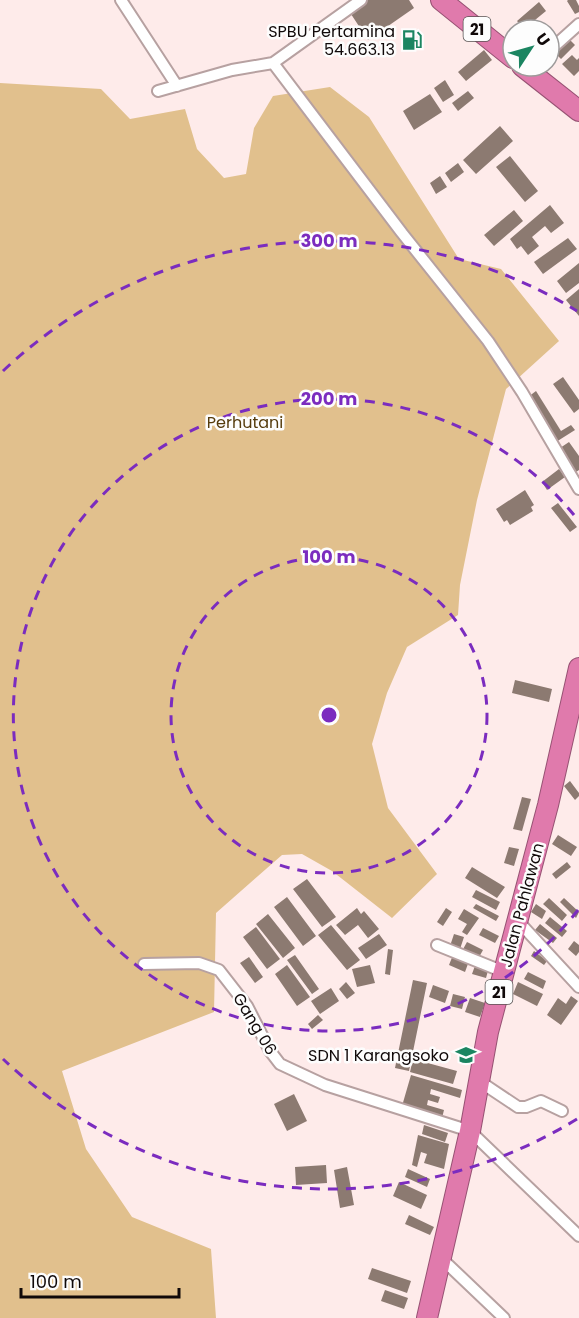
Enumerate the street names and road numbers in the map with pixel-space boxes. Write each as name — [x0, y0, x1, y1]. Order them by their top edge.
road number: 21 — [464, 17, 490, 41]
street label: Jalan Pahlawan — [494, 840, 550, 970]
road number: 21 — [486, 980, 512, 1004]
street label: Gang 06 — [227, 989, 283, 1059]

